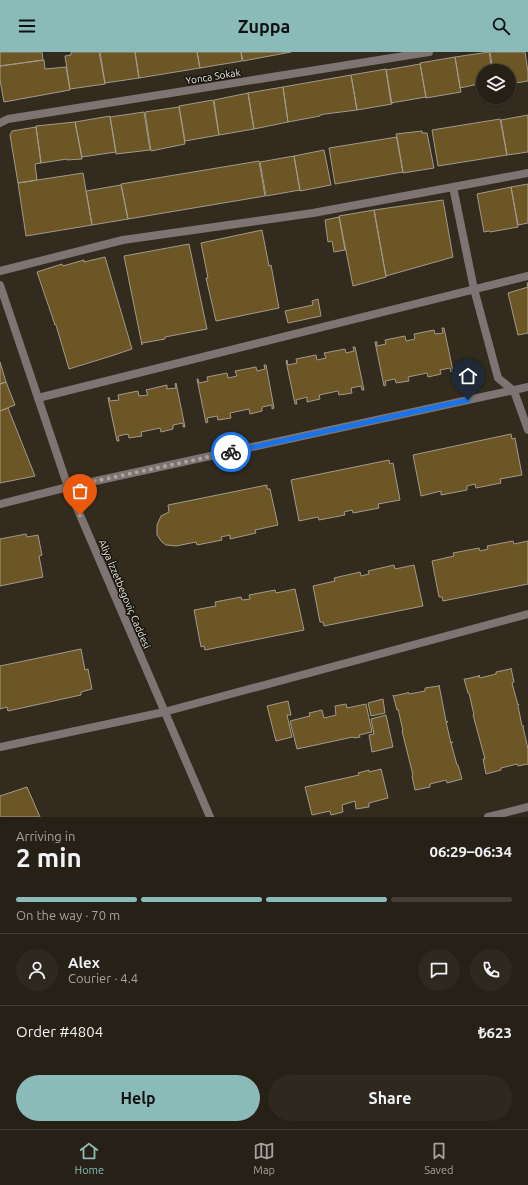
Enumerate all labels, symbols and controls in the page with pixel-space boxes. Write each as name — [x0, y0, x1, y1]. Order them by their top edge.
icon: menu — [16, 15, 38, 37]
icon: search — [490, 15, 512, 37]
text: Zuppa — [238, 16, 290, 36]
map controls — [476, 64, 516, 104]
button: layers — [476, 64, 516, 104]
street label: Yonca Sokak — [185, 67, 241, 86]
pin — [451, 359, 485, 400]
icon: home — [457, 365, 479, 387]
courier — [211, 432, 251, 472]
icon: bike — [220, 441, 242, 463]
pin — [63, 474, 97, 515]
icon: bag — [69, 480, 91, 502]
street label: Aliya İzzetbegoviç Caddesi — [97, 538, 153, 650]
text: Arriving in — [16, 829, 75, 843]
text: 2 min — [16, 843, 82, 872]
text: 06:29–06:34 — [429, 843, 512, 860]
text: On the way · 70 m — [16, 908, 120, 922]
button: person — [16, 949, 58, 991]
button: chat — [418, 949, 460, 991]
button: phone — [470, 949, 512, 991]
text: Alex — [68, 954, 100, 971]
text: Courier · 4.4 — [68, 971, 138, 985]
text: Order #4804 — [16, 1023, 103, 1040]
text: ₺623 — [478, 1024, 512, 1041]
button: Help — [16, 1075, 260, 1121]
button: Share — [268, 1075, 512, 1121]
tab: Home — [75, 1140, 104, 1176]
tab: Map — [253, 1140, 275, 1176]
tab: Saved — [424, 1140, 453, 1176]

